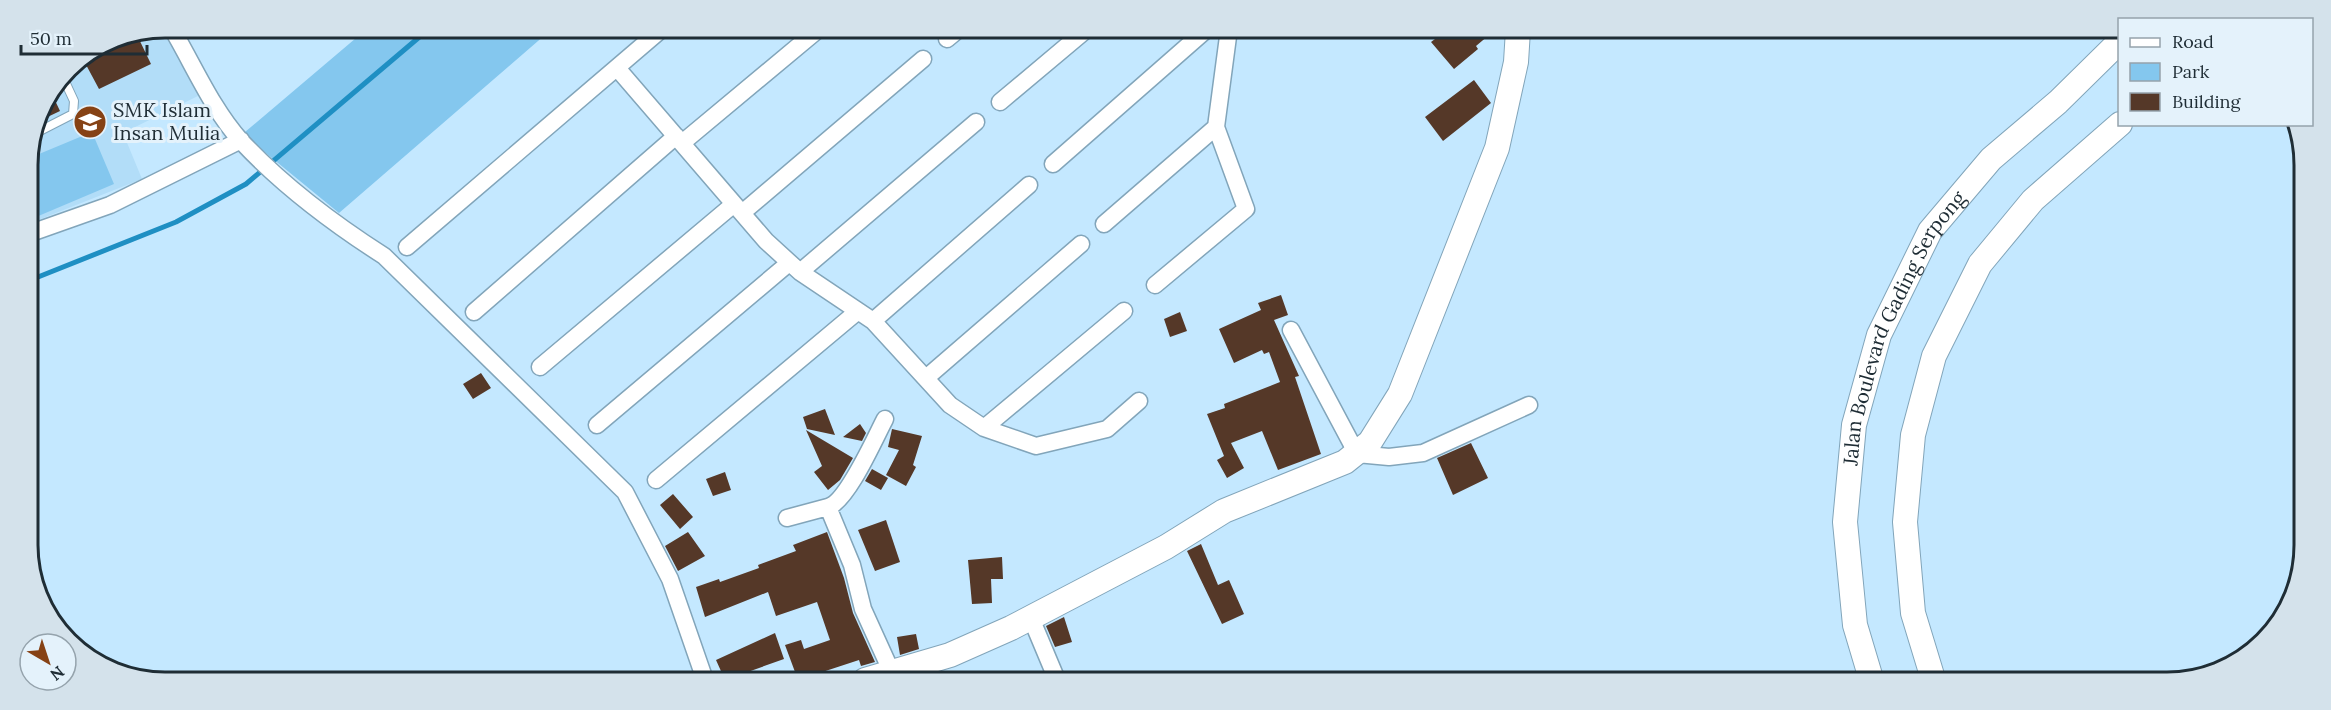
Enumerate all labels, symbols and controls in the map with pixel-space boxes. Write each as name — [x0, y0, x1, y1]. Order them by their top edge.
scale bar — [21, 18, 147, 56]
legend — [2118, 18, 2313, 126]
text: 50 m — [30, 27, 72, 50]
text: Road — [2172, 30, 2214, 53]
text: Park — [2172, 60, 2210, 83]
text: Building — [2172, 90, 2242, 113]
place label: SMK Islam Insan Mulia — [113, 97, 220, 145]
school or university icon: SMK Islam Insan Mulia — [72, 104, 108, 140]
street label: Jalan Boulevard Gading Serpong — [1837, 185, 1971, 467]
north arrow — [18, 632, 78, 692]
text: N — [46, 662, 69, 685]

